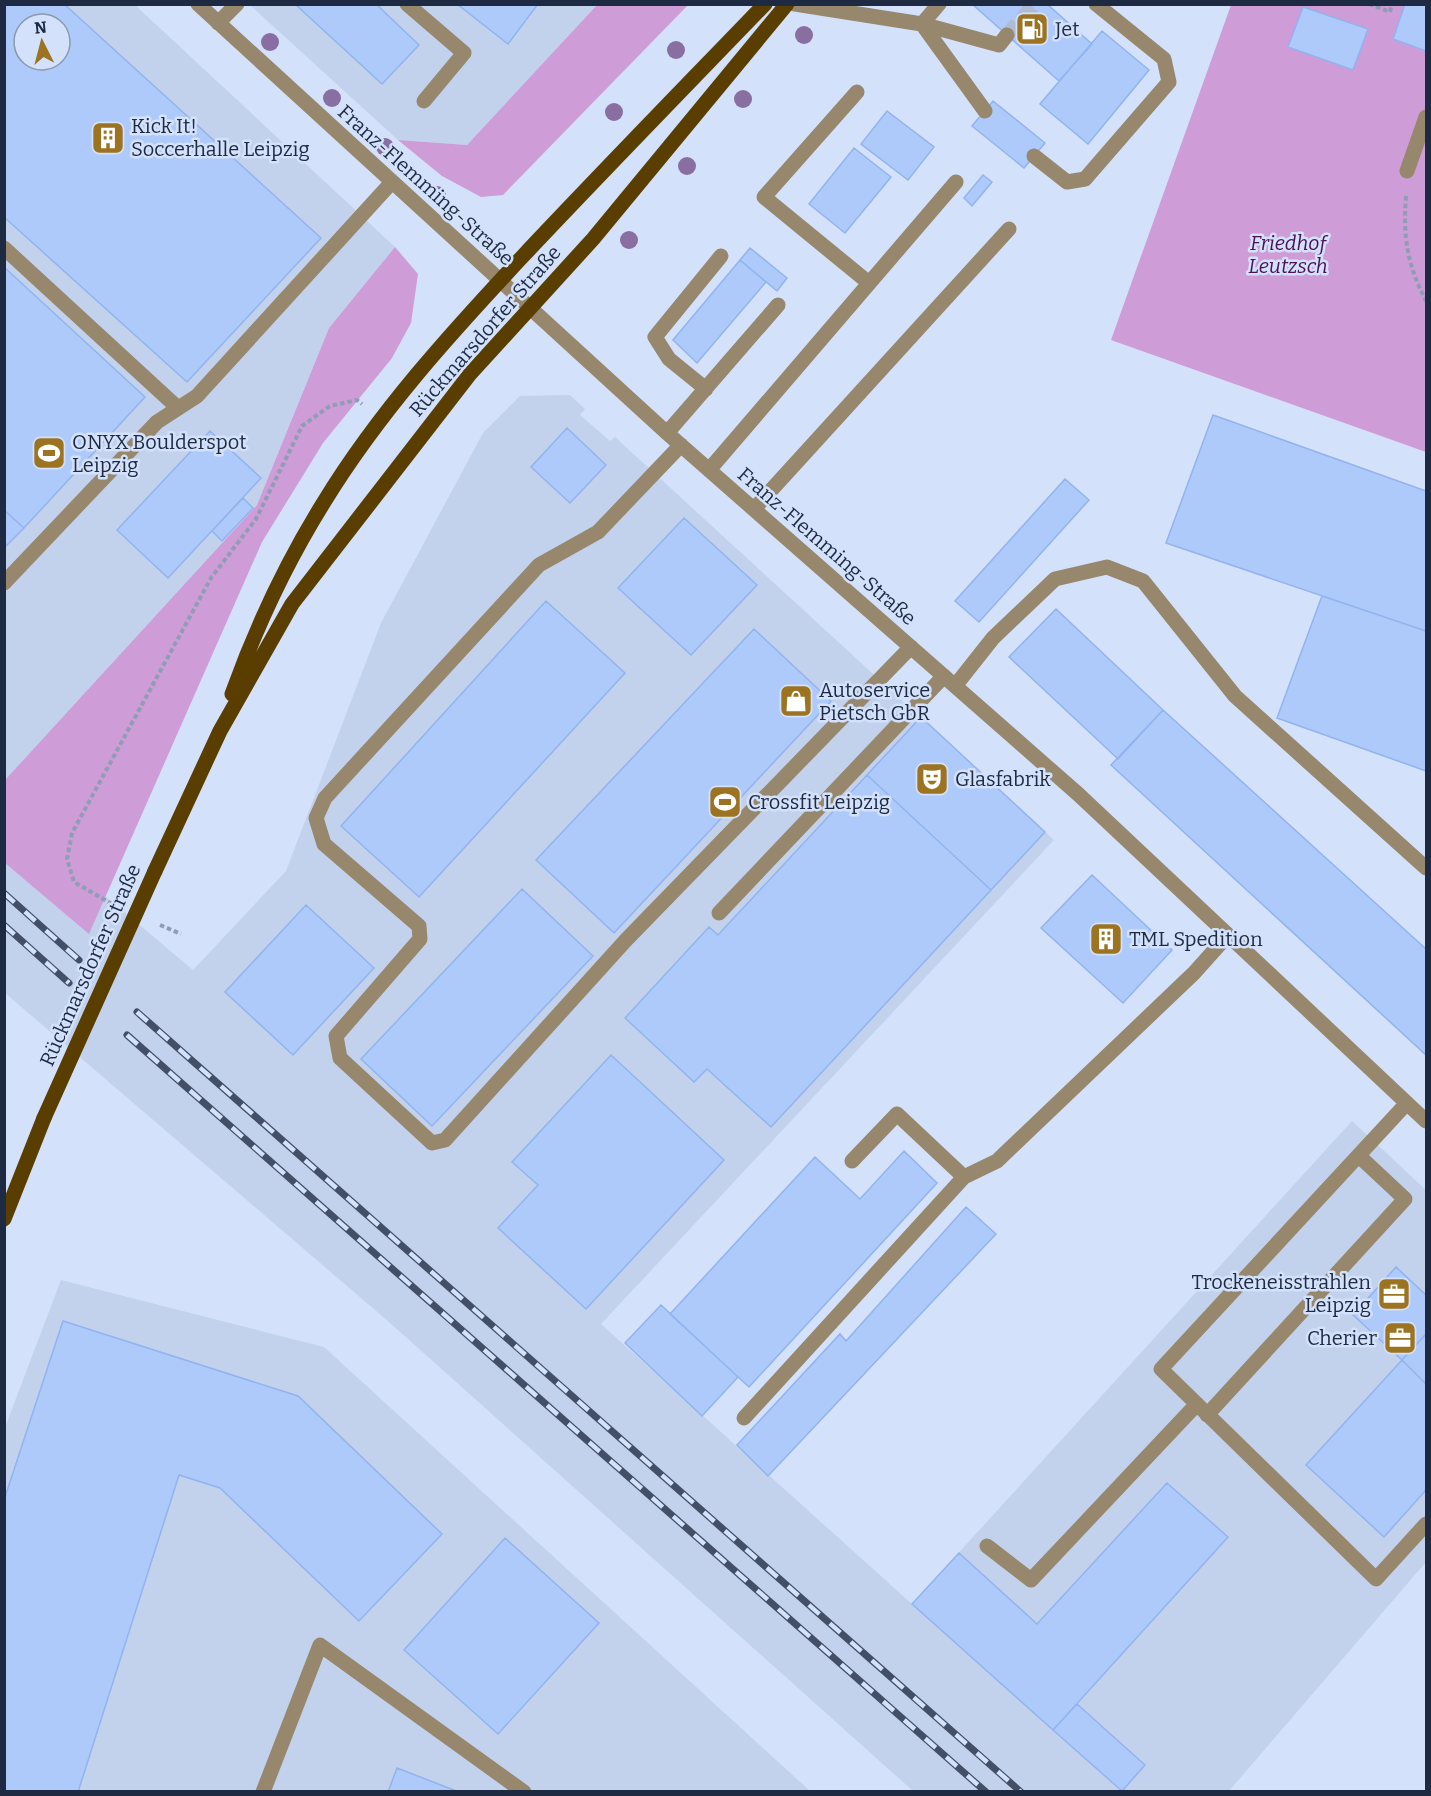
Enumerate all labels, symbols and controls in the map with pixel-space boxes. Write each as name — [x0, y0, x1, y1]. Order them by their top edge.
fuel station icon: Jet — [1014, 11, 1050, 47]
north arrow — [12, 12, 72, 72]
text: N — [33, 17, 48, 38]
place label: Jet — [1054, 17, 1080, 41]
street label: Franz-Flemming-Straße — [333, 100, 519, 270]
place label: Kick It! Soccerhalle Leipzig — [131, 114, 310, 161]
building icon: Kick It! Soccerhalle Leipzig — [90, 120, 126, 156]
park label: Friedhof Leutzsch — [1248, 231, 1328, 278]
street label: Rückmarsdorfer Straße — [404, 241, 566, 421]
place label: ONYX Boulderspot Leipzig — [72, 430, 246, 477]
sports icon: ONYX Boulderspot Leipzig — [31, 435, 67, 471]
street label: Franz-Flemming-Straße — [733, 462, 921, 630]
place label: Autoservice Pietsch GbR — [819, 678, 930, 725]
shop icon: Autoservice Pietsch GbR — [778, 683, 814, 719]
theatre icon: Glasfabrik — [914, 761, 950, 797]
place label: Glasfabrik — [955, 767, 1051, 791]
sports icon: Crossfit Leipzig — [707, 784, 743, 820]
place label: Crossfit Leipzig — [748, 790, 890, 814]
street label: Rückmarsdorfer Straße — [35, 860, 145, 1070]
building icon: TML Spedition — [1088, 921, 1124, 957]
place label: TML Spedition — [1129, 927, 1263, 951]
place label: Trockeneisstrahlen Leipzig — [1192, 1270, 1371, 1317]
office icon: Trockeneisstrahlen Leipzig — [1376, 1276, 1412, 1312]
office icon: Cherier — [1382, 1320, 1418, 1356]
place label: Cherier — [1307, 1326, 1377, 1350]

